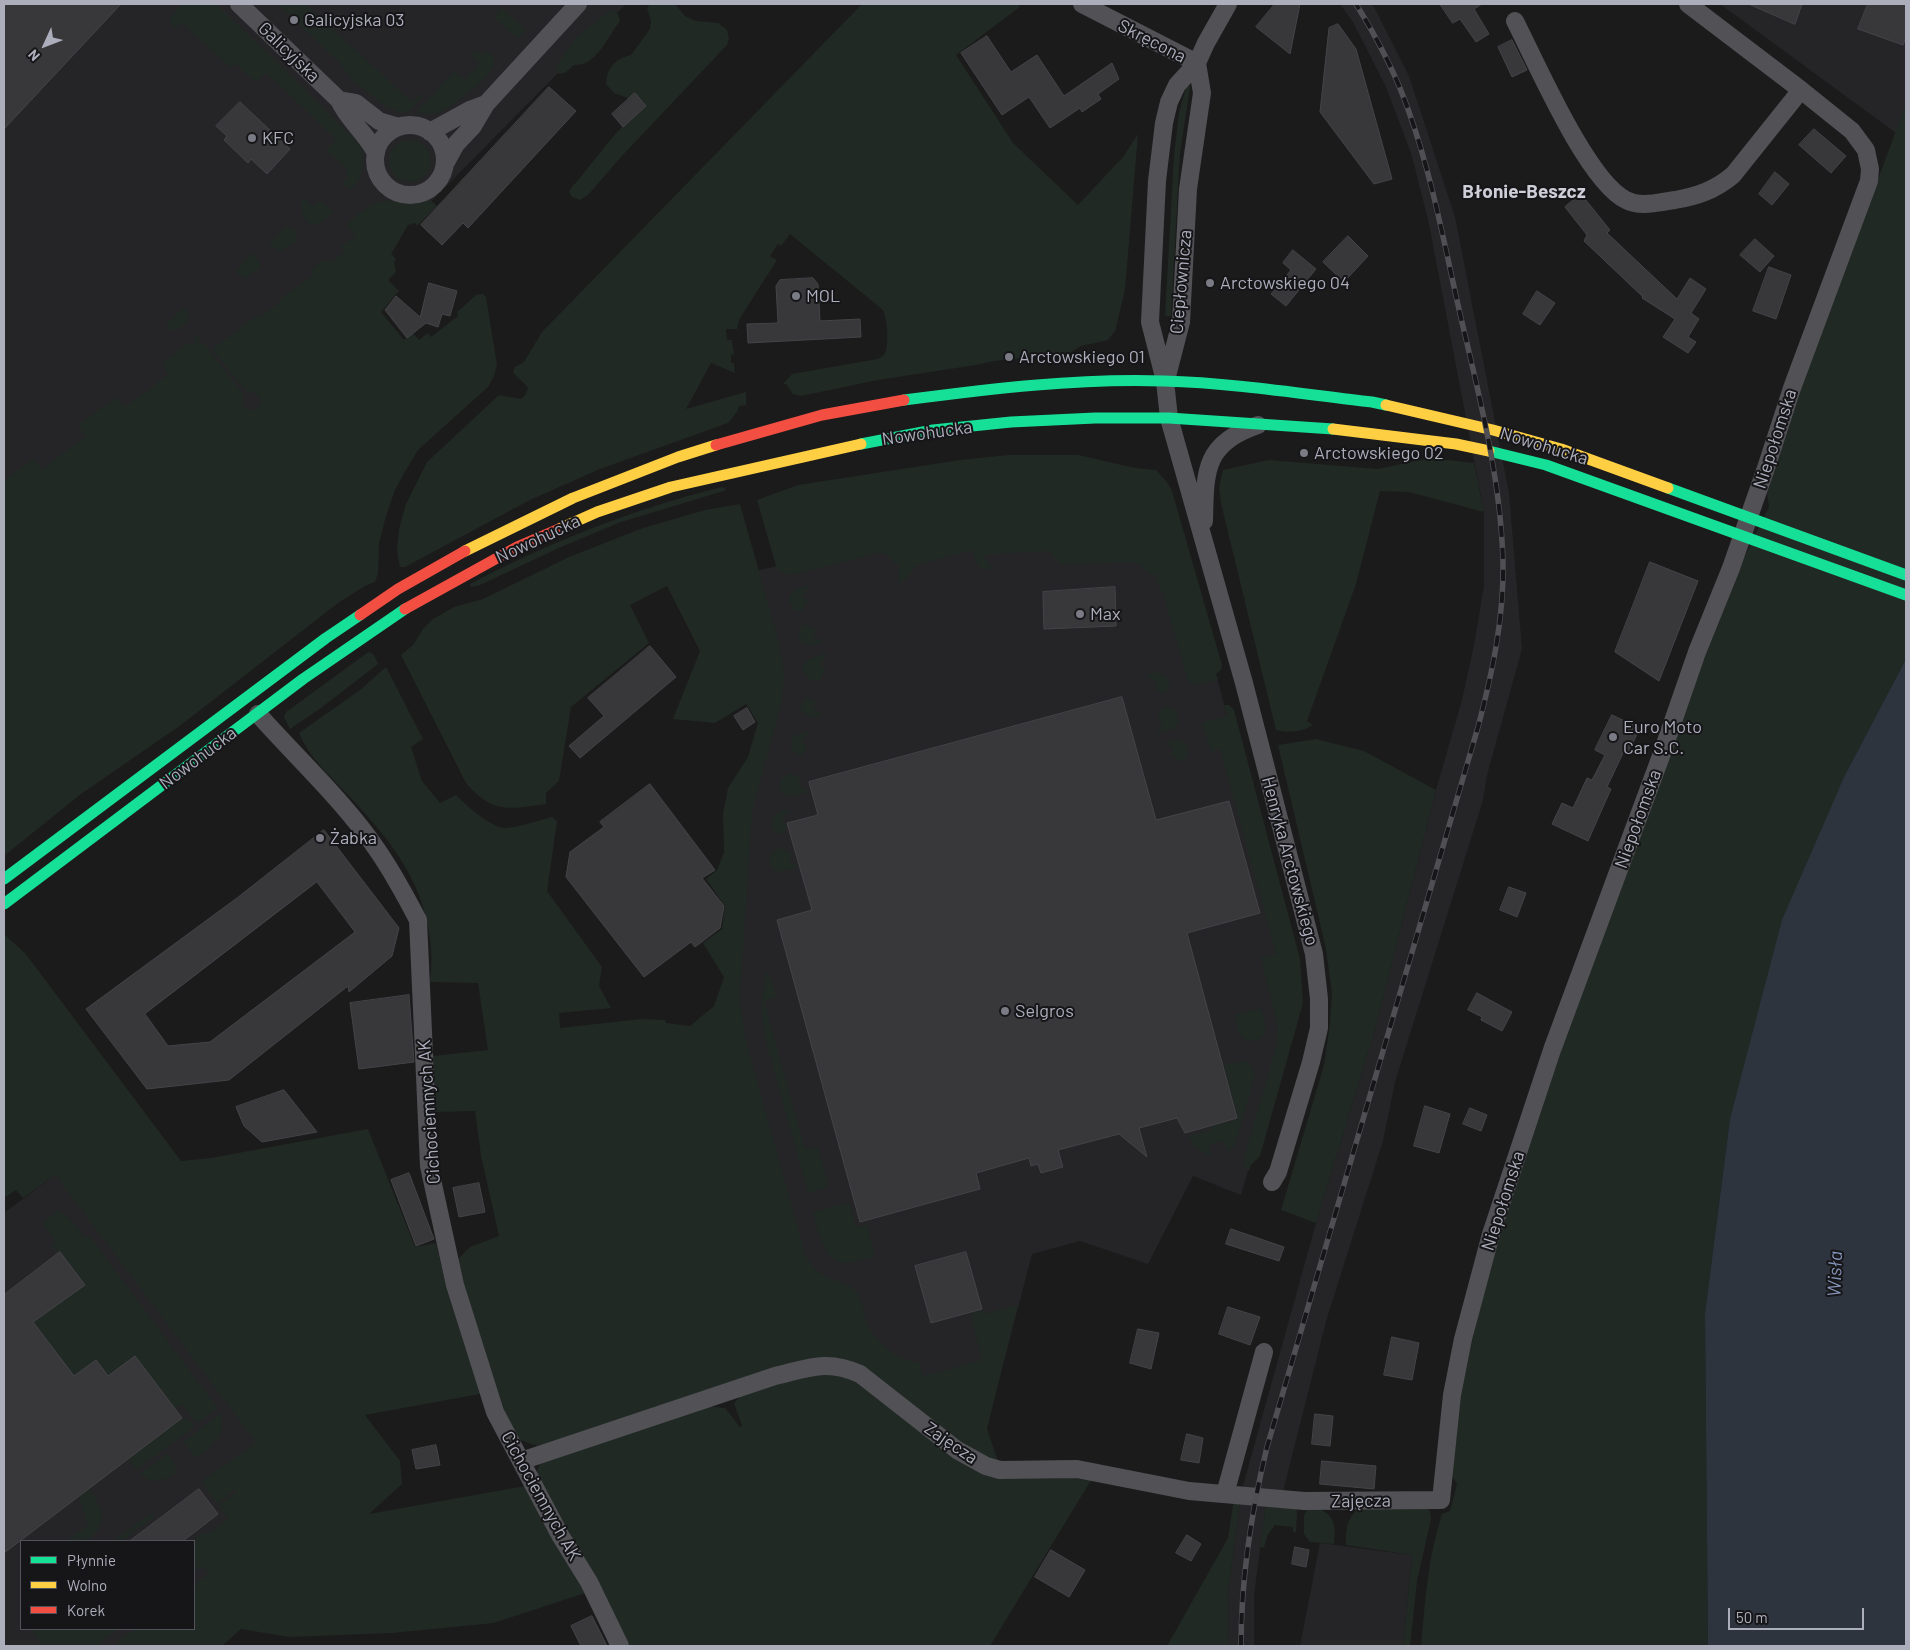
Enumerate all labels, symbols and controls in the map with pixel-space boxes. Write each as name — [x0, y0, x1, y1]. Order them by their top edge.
place label: Galicyjska 03 — [304, 9, 405, 31]
marker: Galicyjska 03 — [288, 14, 300, 26]
street label: Skręcona — [1114, 15, 1190, 67]
street label: Galicyjska — [254, 17, 324, 87]
north arrow — [20, 20, 70, 70]
text: N — [24, 46, 43, 65]
place label: KFC — [262, 127, 294, 149]
marker: KFC — [246, 132, 258, 144]
district label: Błonie-Beszcz — [1462, 181, 1586, 203]
street label: Ciepłownicza — [1166, 229, 1196, 335]
place label: Arctowskiego 04 — [1220, 272, 1350, 294]
marker: Arctowskiego 04 — [1204, 277, 1216, 289]
place label: MOL — [806, 285, 840, 307]
marker: MOL — [790, 290, 802, 302]
place label: Arctowskiego 01 — [1019, 346, 1145, 368]
marker: Arctowskiego 01 — [1003, 351, 1015, 363]
street label: Niepołomska — [1749, 386, 1801, 492]
street label: Nowohucka — [881, 416, 973, 450]
street label: Nowohucka — [1497, 422, 1591, 470]
place label: Arctowskiego 02 — [1314, 442, 1444, 464]
marker: Arctowskiego 02 — [1298, 447, 1310, 459]
street label: Nowohucka — [492, 510, 584, 568]
place label: Max — [1090, 603, 1121, 625]
marker: Max — [1074, 608, 1086, 620]
place label: Euro Moto Car S.C. — [1623, 716, 1702, 759]
street label: Nowohucka — [155, 722, 241, 794]
marker: Euro Moto Car S.C. — [1607, 731, 1619, 743]
street label: Niepołomska — [1610, 767, 1666, 871]
street label: Henryka Arctowskiego — [1257, 774, 1323, 948]
place label: Żabka — [330, 827, 377, 849]
marker: Żabka — [314, 832, 326, 844]
place label: Selgros — [1015, 1000, 1074, 1022]
marker: Selgros — [999, 1005, 1011, 1017]
street label: Cichociemnych AK — [413, 1039, 445, 1185]
street label: Niepołomska — [1477, 1148, 1529, 1254]
water label: Wisła — [1823, 1251, 1847, 1297]
street label: Zajęcza — [920, 1417, 982, 1469]
street label: Cichociemnych AK — [496, 1427, 586, 1565]
street label: Zajęcza — [1331, 1490, 1391, 1512]
legend — [20, 1540, 195, 1630]
text: Płynnie — [67, 1551, 116, 1569]
text: Wolno — [67, 1576, 107, 1594]
scale bar — [1730, 1598, 1866, 1630]
text: Korek — [67, 1601, 105, 1619]
text: 50 m — [1736, 1608, 1768, 1626]

